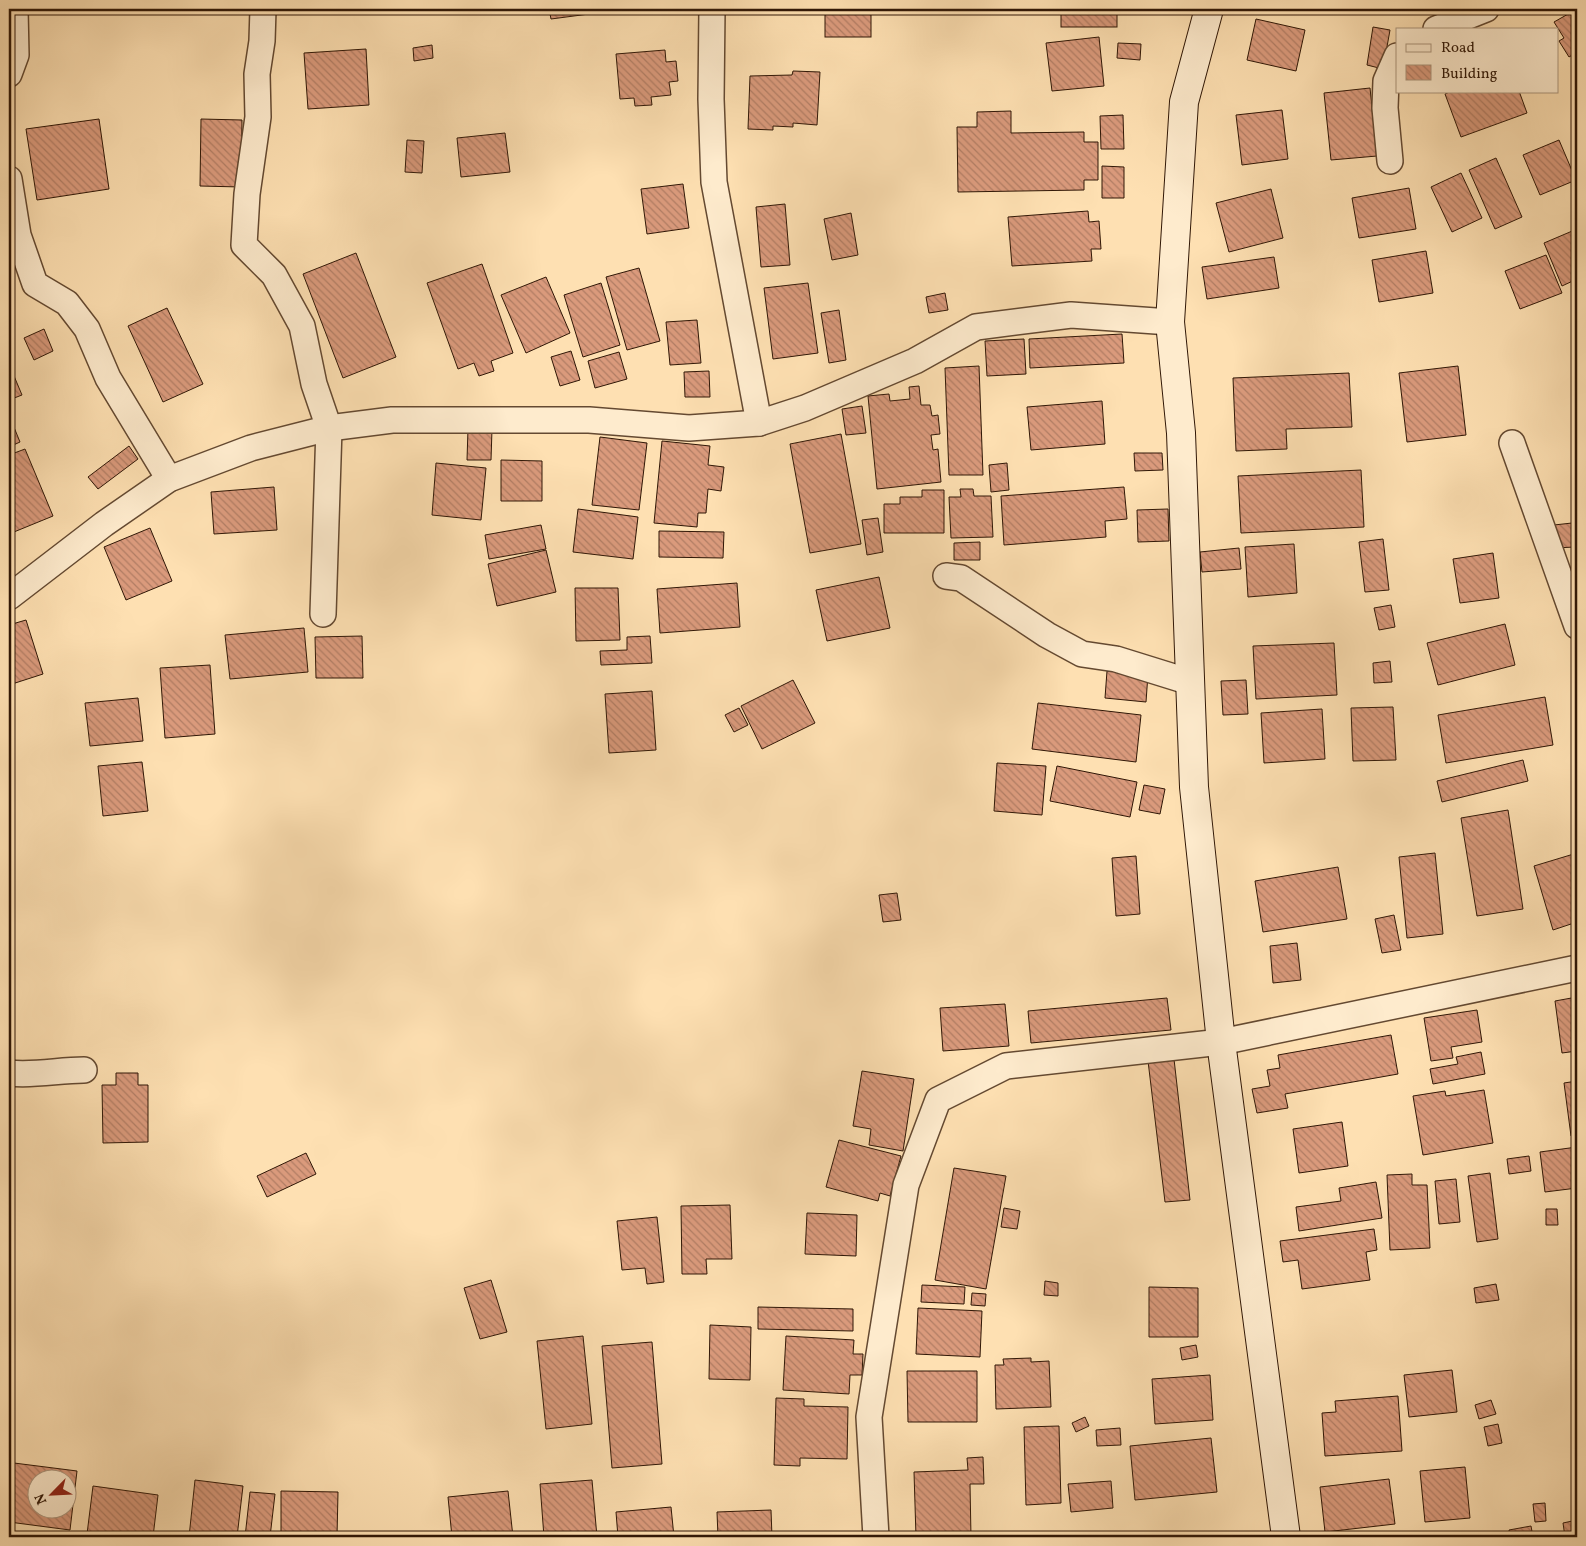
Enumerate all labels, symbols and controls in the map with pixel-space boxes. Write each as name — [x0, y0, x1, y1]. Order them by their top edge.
legend — [1396, 28, 1558, 92]
text: Road — [1441, 38, 1475, 59]
text: Building — [1441, 64, 1498, 85]
north arrow — [28, 1468, 78, 1518]
text: N — [31, 1490, 52, 1507]

